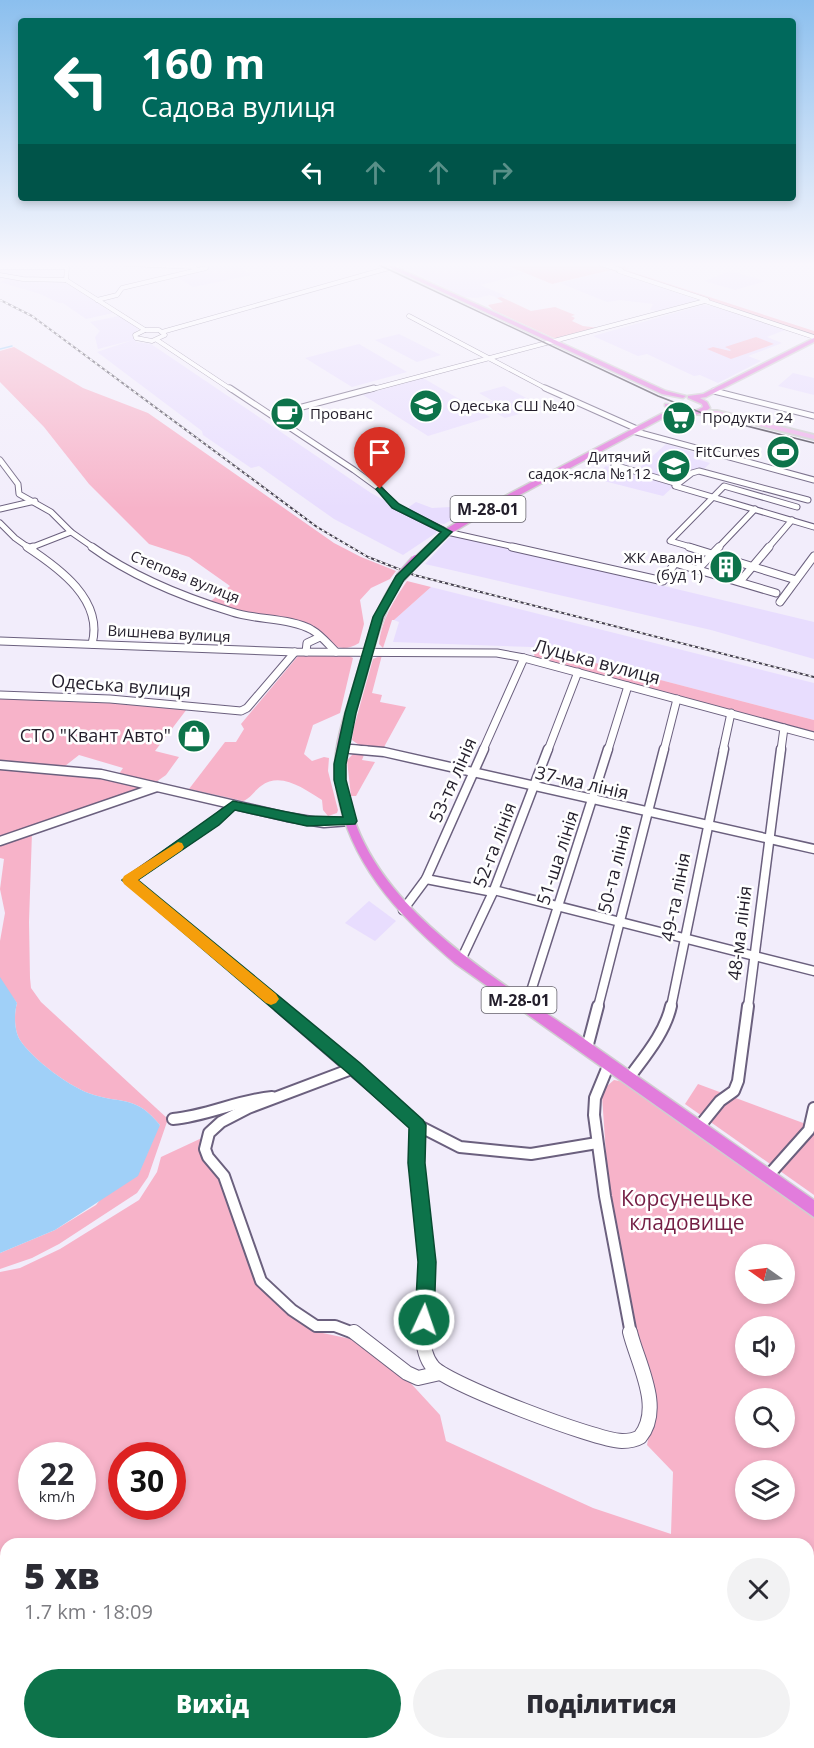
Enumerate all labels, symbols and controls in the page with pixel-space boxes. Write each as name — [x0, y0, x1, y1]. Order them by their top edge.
text: 160 m — [141, 34, 265, 91]
icon: left — [42, 42, 120, 120]
text: Садова вулиця — [141, 88, 336, 125]
icon: left — [296, 156, 329, 189]
icon: ahead — [359, 156, 392, 189]
icon: ahead — [422, 156, 455, 189]
icon: right — [485, 156, 518, 189]
school or university icon: Одеська СШ №40 — [408, 388, 444, 424]
place label: Одеська СШ №40 — [449, 395, 575, 415]
cafe icon: Прованс — [269, 396, 305, 432]
supermarket icon: Продукти 24 — [661, 400, 697, 436]
place label: Прованс — [310, 403, 373, 423]
place label: Продукти 24 — [702, 407, 793, 427]
pin — [354, 427, 405, 489]
sports icon: FitCurves — [765, 434, 801, 470]
icon: arrive — [363, 436, 396, 469]
place label: FitCurves — [695, 441, 760, 461]
place label: Дитячий садок-ясла №112 — [528, 446, 651, 483]
school or university icon: Дитячий садок-ясла №112 — [656, 448, 692, 484]
road number: М-28-01 — [450, 496, 526, 522]
street label: Степова вулиця — [128, 545, 243, 607]
place label: ЖК Авалон (буд 1) — [624, 547, 703, 584]
building icon: ЖК Авалон (буд 1) — [708, 549, 744, 585]
street label: Вишнева вулиця — [107, 620, 231, 646]
street label: Луцька вулиця — [531, 633, 663, 689]
street label: Одеська вулиця — [50, 668, 192, 702]
shop icon: СТО "Квант Авто" — [176, 718, 212, 754]
place label: СТО "Квант Авто" — [20, 723, 171, 747]
street label: 53-тя лінія — [423, 733, 481, 826]
street label: 37-ма лінія — [533, 760, 631, 804]
street label: 52-га лінія — [467, 799, 521, 891]
street label: 51-ша лінія — [531, 807, 584, 908]
street label: 50-та лінія — [591, 822, 637, 915]
street label: 49-та лінія — [655, 850, 695, 943]
street label: 48-ма лінія — [721, 884, 757, 981]
road number: М-28-01 — [482, 987, 556, 1013]
park label: Корсунецьке кладовище — [621, 1184, 753, 1236]
north arrow — [735, 1244, 795, 1304]
map controls — [735, 1244, 795, 1520]
position arrow — [392, 1288, 456, 1352]
button: sound — [735, 1316, 795, 1376]
button: search — [735, 1388, 795, 1448]
speed limit sign: 30 — [108, 1442, 186, 1520]
text: 22 — [40, 1453, 74, 1494]
button: layers — [735, 1460, 795, 1520]
text: km/h — [39, 1486, 75, 1506]
text: 5 хв — [24, 1551, 100, 1600]
button: close — [727, 1558, 790, 1621]
text: 1.7 km · 18:09 — [24, 1598, 153, 1625]
button: Вихід — [24, 1669, 401, 1738]
button: Поділитися — [413, 1669, 790, 1738]

